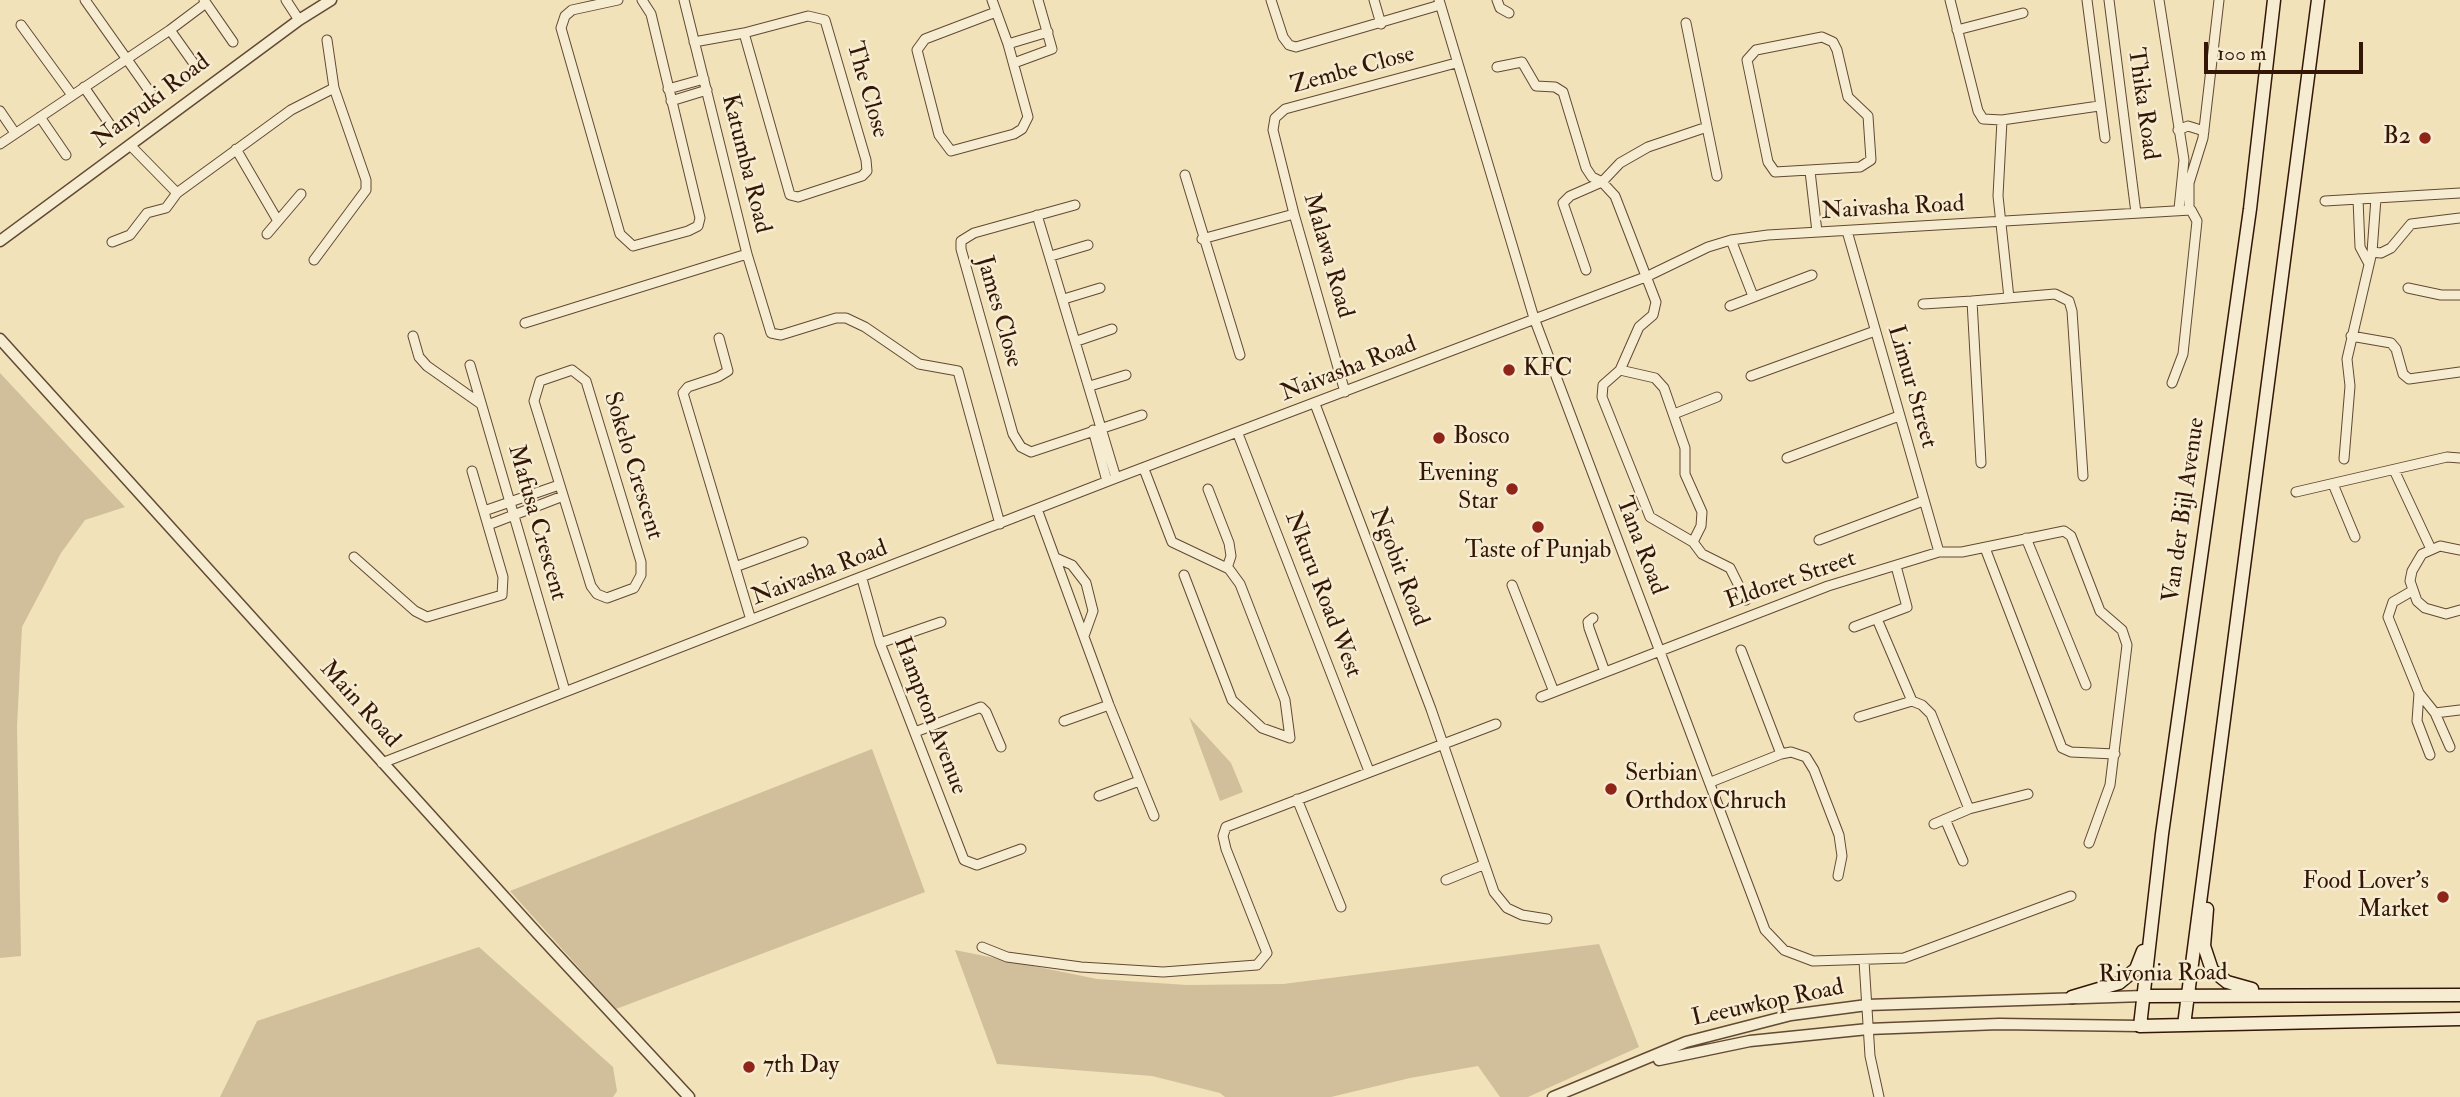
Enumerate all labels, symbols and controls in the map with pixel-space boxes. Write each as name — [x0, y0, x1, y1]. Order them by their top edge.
scale bar — [2208, 28, 2367, 72]
street label: The Close — [839, 38, 893, 142]
text: 100 m — [2217, 40, 2267, 67]
street label: Zembe Close — [1288, 41, 1418, 101]
street label: Thika Road — [2120, 46, 2164, 162]
street label: Nanyuki Road — [88, 49, 216, 155]
street label: Katumba Road — [714, 92, 776, 236]
place label: B2 — [2383, 124, 2411, 152]
marker: B2 — [2417, 130, 2433, 146]
street label: Malawa Road — [1295, 190, 1359, 322]
street label: Naivasha Road — [1821, 191, 1965, 227]
street label: James Close — [968, 253, 1028, 371]
street label: Limur Street — [1880, 322, 1942, 452]
street label: Naivasha Road — [1277, 331, 1421, 409]
place label: KFC — [1523, 356, 1572, 384]
marker: KFC — [1501, 362, 1517, 378]
street label: Sokelo Crescent — [596, 389, 668, 543]
street label: Van der Bijl Avenue — [2158, 416, 2212, 604]
place label: Bosco — [1453, 424, 1510, 452]
marker: Bosco — [1431, 430, 1447, 446]
street label: Mafusa Crescent — [500, 442, 572, 604]
place label: Evening Star — [1418, 461, 1498, 517]
marker: Evening Star — [1504, 481, 1520, 497]
street label: Tana Road — [1608, 493, 1672, 599]
street label: Ngobit Road — [1362, 503, 1434, 631]
street label: Nkuru Road West — [1277, 508, 1367, 682]
marker: Taste of Punjab — [1530, 519, 1546, 535]
street label: Naivasha Road — [748, 535, 892, 613]
place label: Taste of Punjab — [1465, 538, 1611, 566]
street label: Eldoret Street — [1722, 545, 1860, 617]
street label: Hampton Avenue — [886, 633, 972, 799]
street label: Main Road — [313, 656, 405, 754]
place label: Serbian Orthdox Chruch — [1625, 761, 1786, 817]
marker: Serbian Orthdox Chruch — [1603, 781, 1619, 797]
place label: Food Lover's Market — [2302, 869, 2429, 925]
marker: Food Lover's Market — [2435, 889, 2451, 905]
street label: Rivonia Road — [2098, 959, 2228, 991]
street label: Leeuwkop Road — [1689, 974, 1847, 1034]
place label: 7th Day — [763, 1053, 839, 1081]
marker: 7th Day — [741, 1059, 757, 1075]

